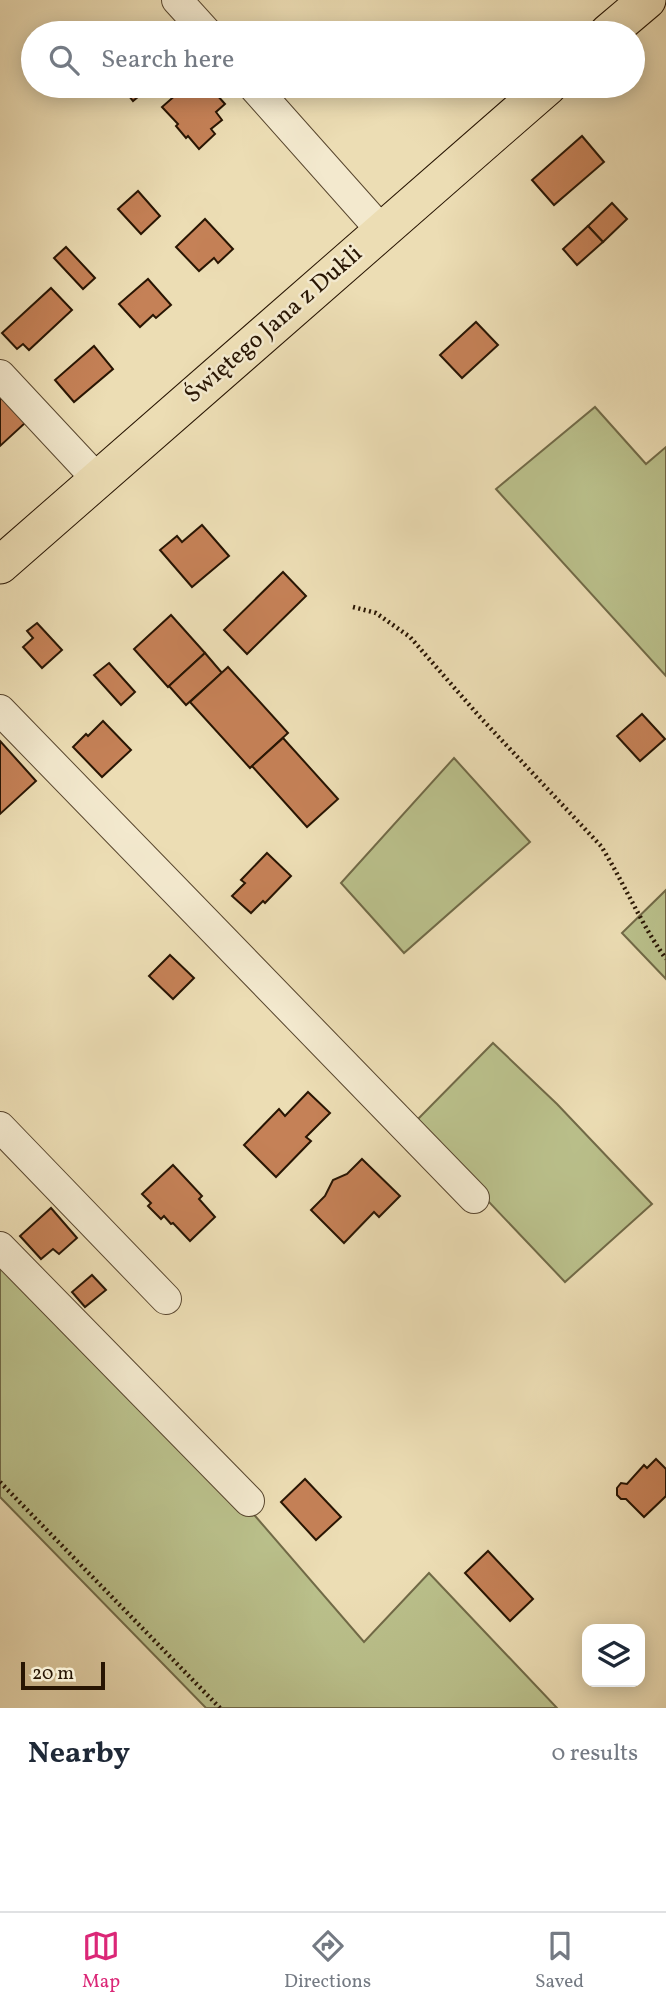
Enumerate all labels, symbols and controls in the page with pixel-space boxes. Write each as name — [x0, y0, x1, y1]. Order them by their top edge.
search box — [21, 21, 645, 98]
icon: search — [45, 41, 83, 79]
text: Search here — [101, 42, 234, 78]
street label: Świętego Jana z Dukli — [178, 238, 370, 412]
map controls — [582, 1624, 645, 1687]
button: layers — [582, 1624, 645, 1687]
scale bar — [21, 1659, 105, 1691]
text: 20 m — [32, 1661, 74, 1687]
text: Nearby — [28, 1733, 130, 1775]
text: 0 results — [551, 1738, 638, 1770]
tab: Map — [82, 1927, 120, 1995]
tab: Directions — [284, 1927, 371, 1995]
tab: Saved — [535, 1927, 584, 1995]

